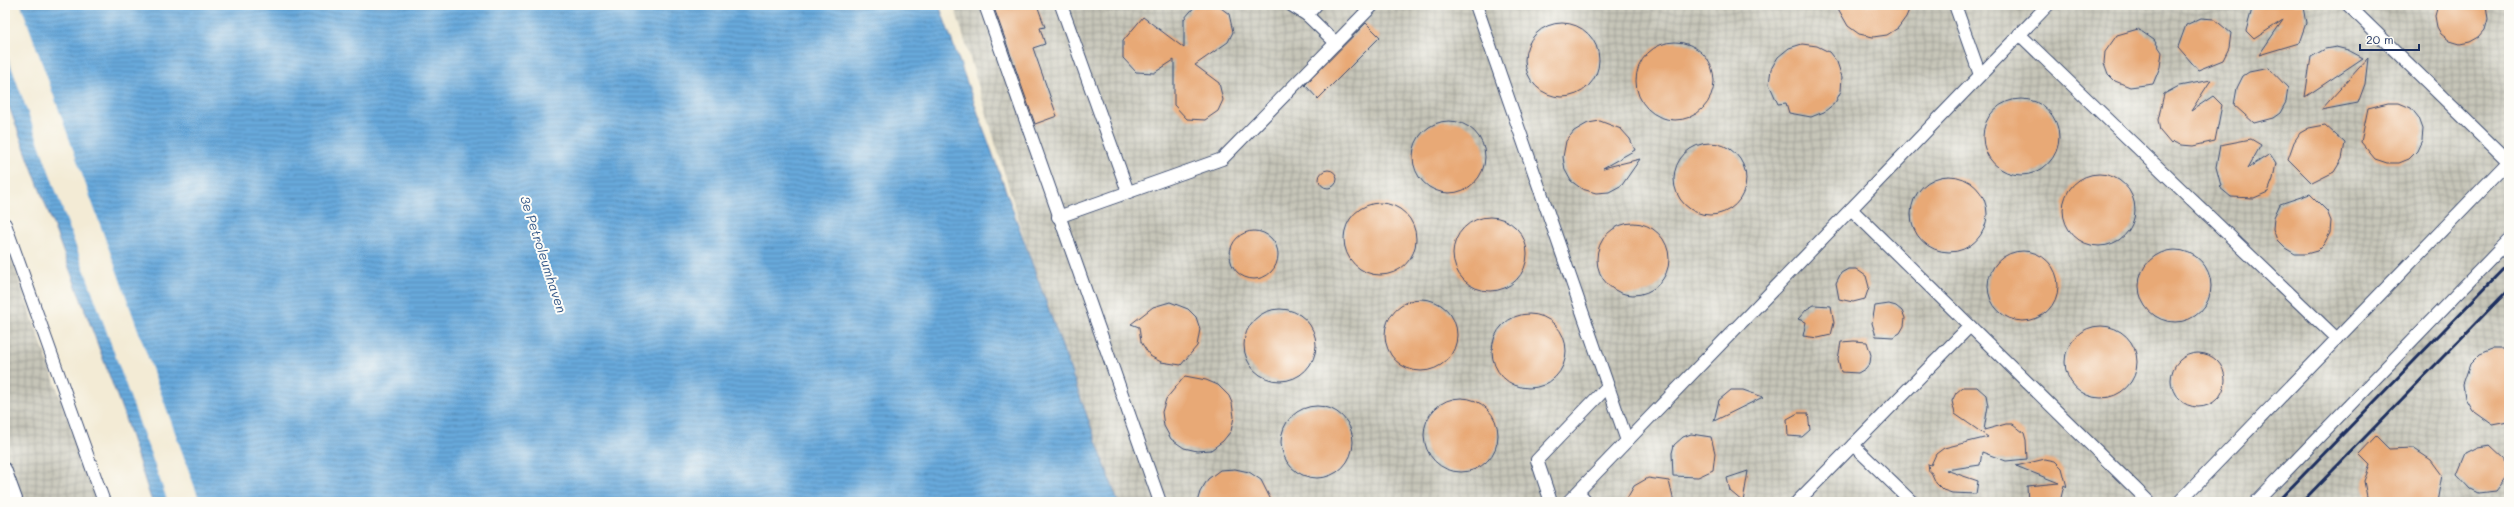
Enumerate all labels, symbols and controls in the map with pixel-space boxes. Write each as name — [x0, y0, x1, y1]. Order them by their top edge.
scale bar — [2360, 26, 2419, 52]
text: 20 m — [2366, 31, 2394, 47]
water label: 3e Petroleumhaven — [517, 193, 571, 315]

